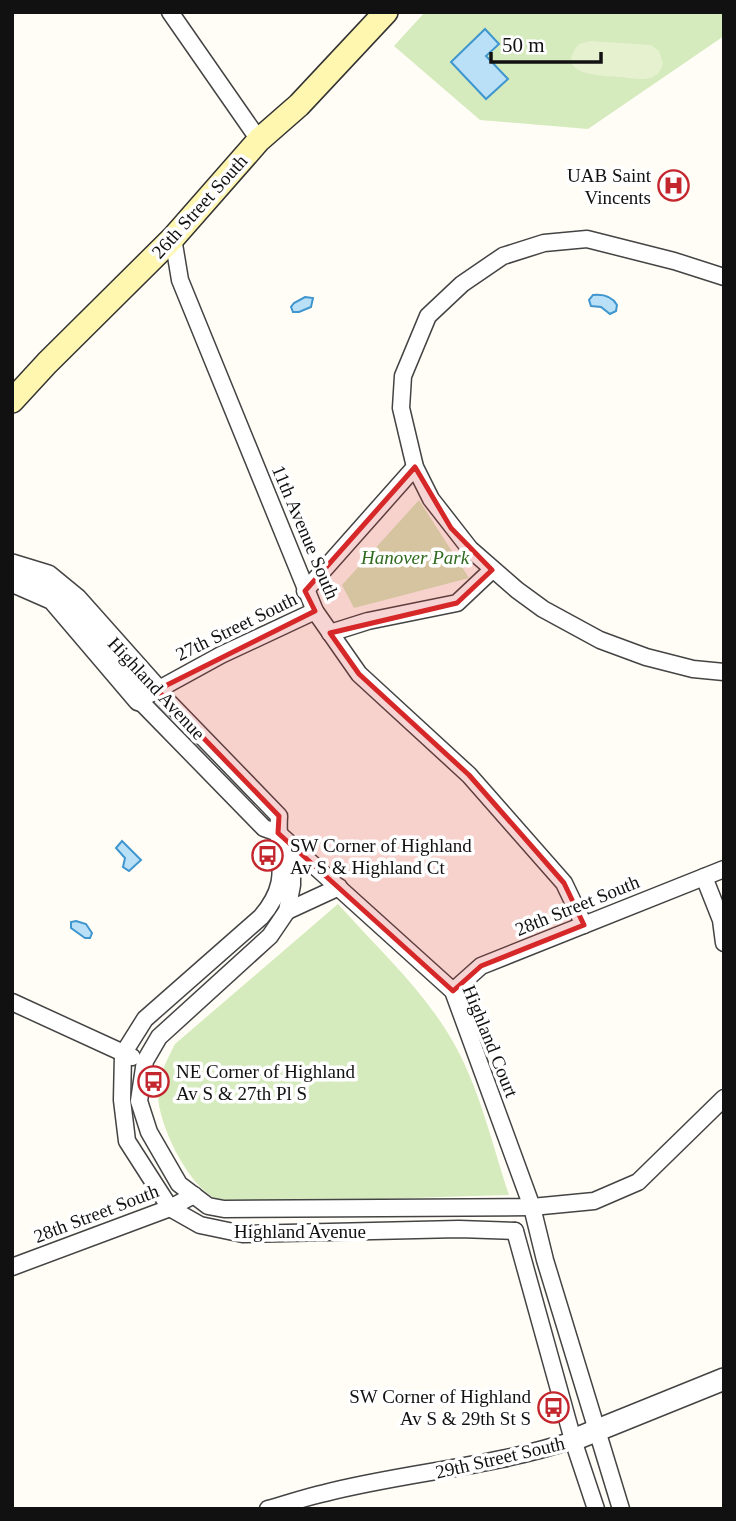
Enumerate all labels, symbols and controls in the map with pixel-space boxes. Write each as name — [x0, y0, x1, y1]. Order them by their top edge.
scale bar — [491, 21, 601, 65]
text: 50 m — [502, 33, 545, 57]
street label: 26th Street South — [147, 150, 252, 262]
place label: UAB Saint Vincents — [567, 165, 652, 208]
hospital icon: UAB Saint Vincents — [657, 169, 691, 203]
street label: 11th Avenue South — [268, 462, 343, 603]
park label: Hanover Park — [360, 547, 470, 568]
street label: 27th Street South — [172, 588, 301, 665]
street label: Highland Avenue — [104, 633, 209, 744]
place label: SW Corner of Highland Av S & Highland Ct — [290, 835, 472, 878]
bus stop icon: SW Corner of Highland Av S & Highland Ct — [250, 839, 284, 873]
street label: 28th Street South — [512, 871, 643, 940]
street label: Highland Court — [459, 982, 523, 1101]
place label: NE Corner of Highland Av S & 27th Pl S — [176, 1061, 355, 1104]
bus stop icon: NE Corner of Highland Av S & 27th Pl S — [136, 1065, 170, 1099]
street label: 28th Street South — [31, 1180, 162, 1247]
street label: Highland Avenue — [234, 1221, 366, 1242]
place label: SW Corner of Highland Av S & 29th St S — [349, 1386, 531, 1429]
bus stop icon: SW Corner of Highland Av S & 29th St S — [537, 1390, 571, 1424]
street label: 29th Street South — [433, 1432, 567, 1483]

